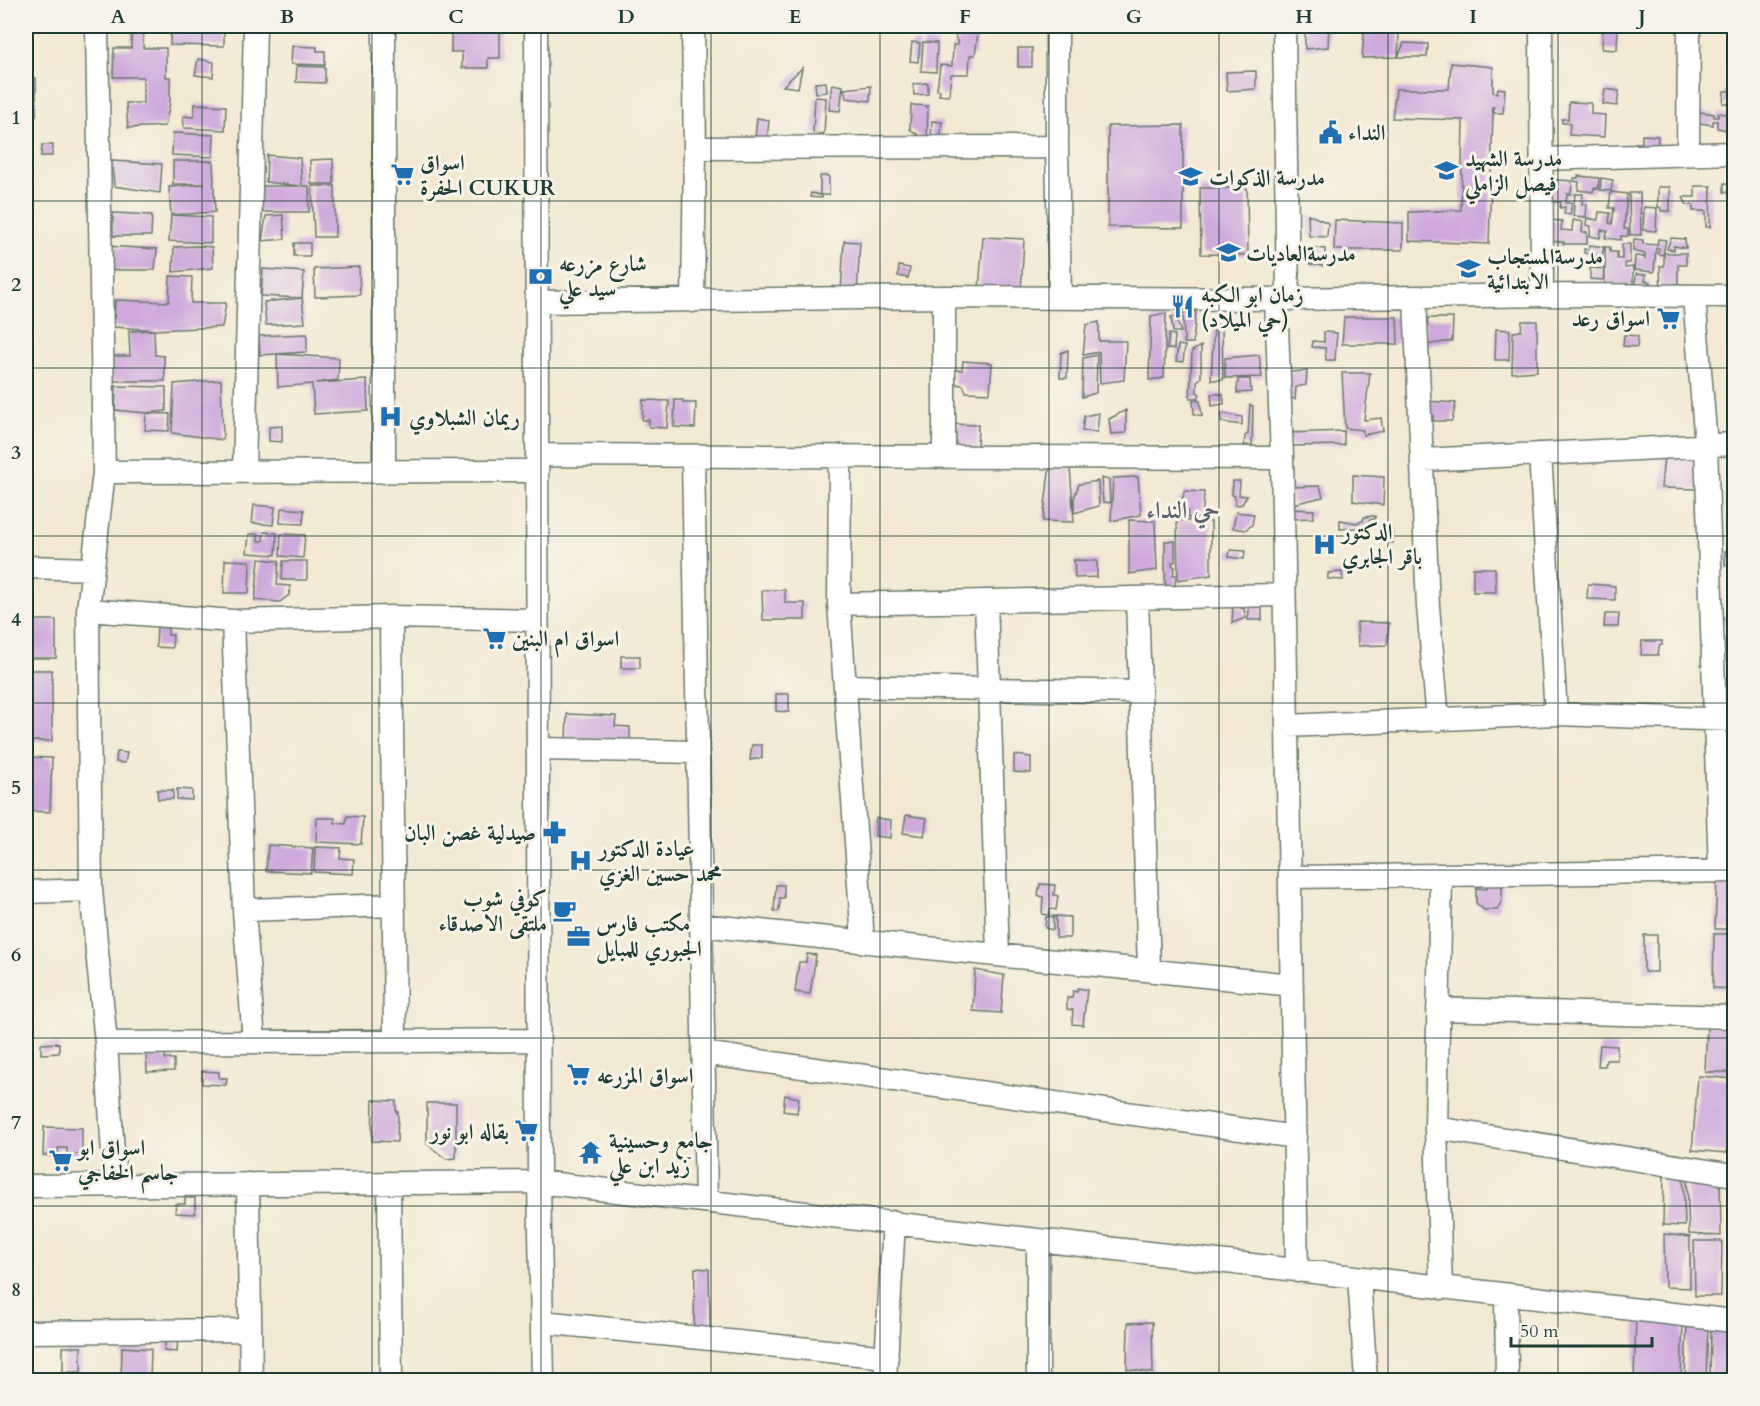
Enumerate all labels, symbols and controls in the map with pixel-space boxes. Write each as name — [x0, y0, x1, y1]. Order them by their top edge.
text: A — [110, 3, 126, 30]
text: B — [280, 3, 294, 30]
text: C — [448, 3, 464, 30]
text: D — [617, 3, 635, 30]
text: E — [789, 3, 801, 30]
text: F — [959, 3, 971, 30]
text: G — [1126, 3, 1142, 30]
text: H — [1295, 3, 1313, 30]
text: I — [1469, 3, 1477, 30]
text: J — [1635, 3, 1646, 30]
text: 1 — [11, 104, 21, 131]
place label: النداء — [1348, 118, 1386, 148]
public building icon: النداء — [1317, 119, 1343, 145]
place label: مدرسة الشهيد فيصل الزاملي — [1464, 144, 1562, 205]
place label: اسواق الحفرة CUKUR — [420, 148, 556, 203]
school or university icon: مدرسة الشهيد فيصل الزاملي — [1434, 158, 1460, 184]
supermarket icon: اسواق الحفرة CUKUR — [389, 162, 415, 188]
place label: مدرسة الذكوات — [1209, 163, 1325, 193]
school or university icon: مدرسة الذكوات — [1178, 164, 1204, 190]
place label: مدرسةالعاديات — [1246, 239, 1356, 269]
school or university icon: مدرسةالعاديات — [1215, 240, 1241, 266]
place label: مدرسةالمستجاب الابتدائية — [1487, 242, 1603, 297]
place label: شارع مزرعه سيد علي — [558, 249, 647, 310]
school or university icon: مدرسةالمستجاب الابتدائية — [1456, 256, 1482, 282]
bank icon: شارع مزرعه سيد علي — [528, 263, 554, 289]
text: 2 — [11, 271, 21, 298]
place label: زمان ابو الكبه (حي الميلاد) — [1201, 280, 1304, 338]
restaurant icon: زمان ابو الكبه (حي الميلاد) — [1170, 294, 1196, 320]
place label: اسواق رعد — [1572, 304, 1650, 334]
supermarket icon: اسواق رعد — [1655, 305, 1681, 331]
place label: ريمان الشبلاوي — [409, 403, 520, 436]
hospital icon: ريمان الشبلاوي — [378, 404, 404, 430]
text: 3 — [11, 439, 21, 466]
district label: حي النداء — [1146, 494, 1220, 529]
place label: الدكتور باقر الجابري — [1339, 517, 1422, 575]
hospital icon: الدكتور باقر الجابري — [1311, 531, 1337, 557]
text: 4 — [11, 606, 21, 633]
place label: اسواق ام البنين — [512, 624, 619, 658]
supermarket icon: اسواق ام البنين — [481, 625, 507, 651]
text: 5 — [11, 774, 21, 801]
place label: صيدلية غصن البان — [404, 818, 536, 848]
pharmacy icon: صيدلية غصن البان — [541, 819, 567, 845]
place label: عيادة الدكتور محمد حسين الغزي — [596, 834, 722, 892]
hospital icon: عيادة الدكتور محمد حسين الغزي — [568, 848, 594, 874]
place label: كوفي شوب ملتقى الاصدقاء — [438, 884, 547, 940]
cafe icon: كوفي شوب ملتقى الاصدقاء — [552, 898, 578, 924]
place label: مكتب فارس الجبوري للمبايل — [596, 909, 702, 967]
office icon: مكتب فارس الجبوري للمبايل — [565, 923, 591, 949]
text: 6 — [11, 941, 21, 968]
place label: اسواق المزرعه — [597, 1061, 693, 1091]
supermarket icon: اسواق المزرعه — [566, 1062, 592, 1088]
text: 7 — [11, 1109, 21, 1136]
place label: بقاله ابو نور — [428, 1117, 509, 1147]
supermarket icon: بقاله ابو نور — [514, 1118, 540, 1144]
place label: جامع وحسينية زيد ابن علي — [608, 1126, 713, 1187]
place label: اسواق ابو جاسم الخفاجي — [76, 1133, 178, 1194]
temple icon: جامع وحسينية زيد ابن علي — [578, 1140, 604, 1166]
supermarket icon: اسواق ابو جاسم الخفاجي — [47, 1147, 73, 1173]
text: 8 — [11, 1276, 21, 1303]
scale bar — [1511, 1310, 1652, 1348]
text: 50 m — [1520, 1319, 1559, 1344]

